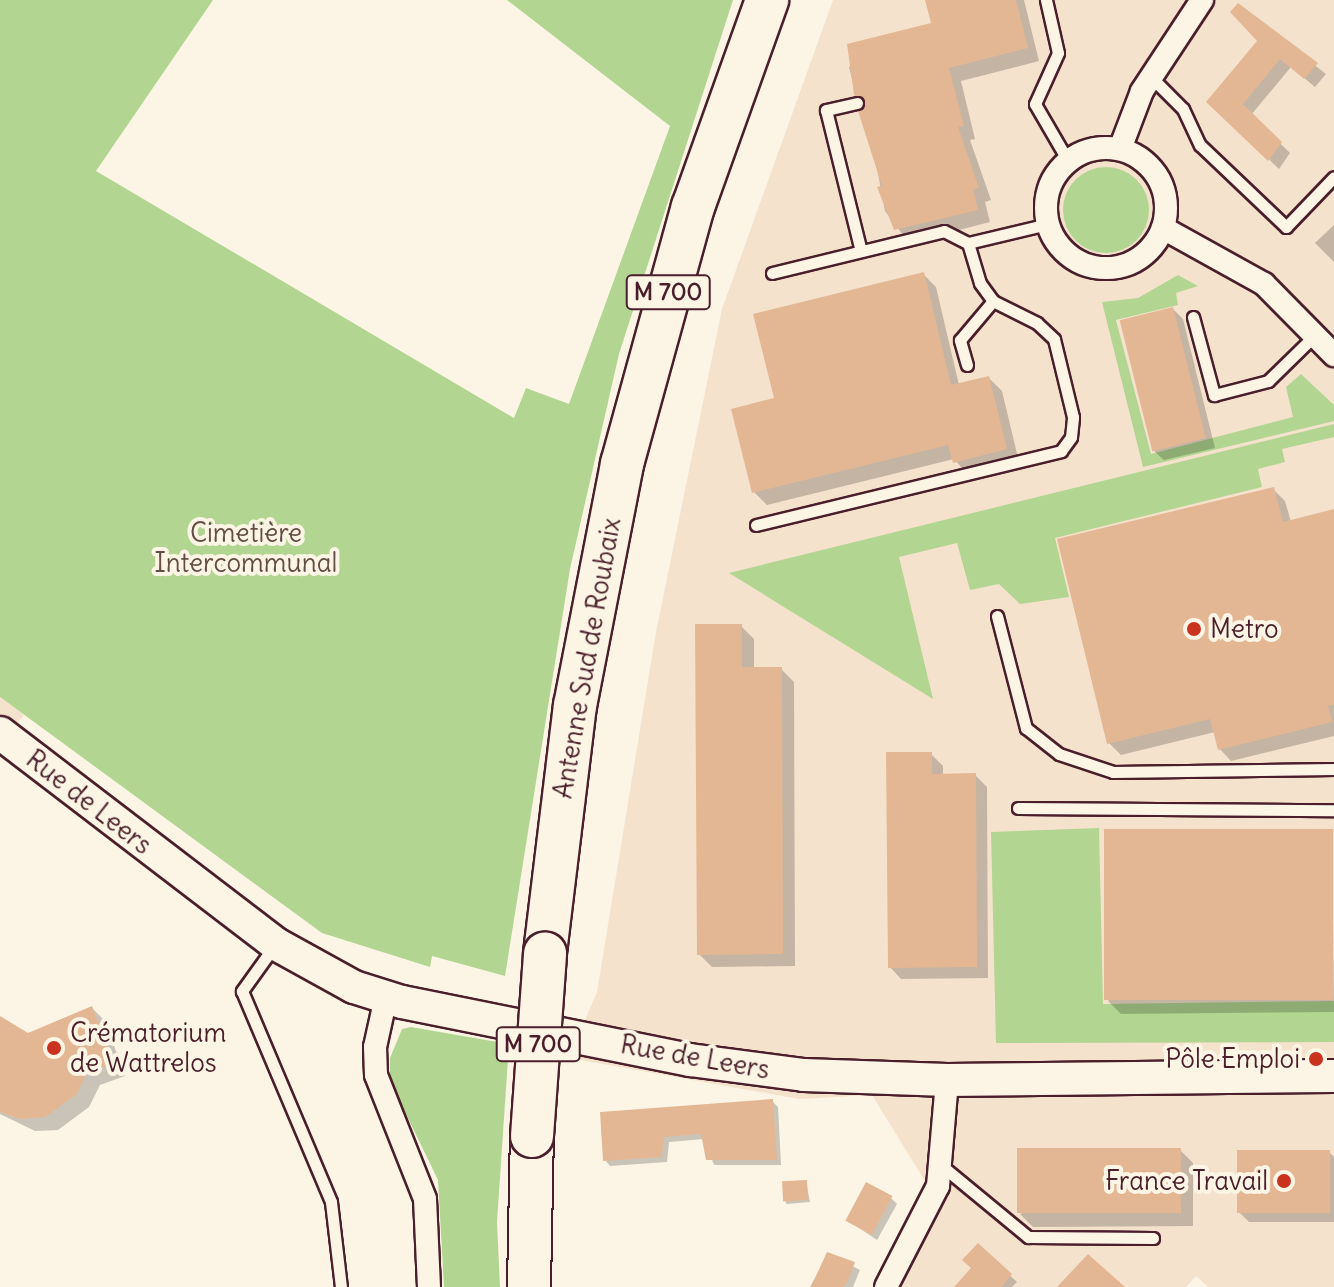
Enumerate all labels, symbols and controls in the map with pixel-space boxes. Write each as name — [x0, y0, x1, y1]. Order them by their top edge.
road number: M 700 — [624, 272, 712, 312]
street label: Antenne Sud de Roubaix — [547, 515, 627, 801]
park label: Cimetière Intercommunal — [155, 517, 337, 578]
place label: Metro — [1210, 613, 1279, 645]
marker: Metro — [1185, 620, 1203, 638]
street label: Rue de Leers — [20, 743, 158, 861]
place label: Crématorium de Wattrelos — [70, 1017, 226, 1078]
road number: M 700 — [494, 1024, 582, 1064]
street label: Rue de Leers — [618, 1029, 772, 1085]
marker: Crématorium de Wattrelos — [45, 1039, 63, 1057]
place label: Pôle Emploi — [1165, 1043, 1300, 1075]
marker: Pôle Emploi — [1307, 1050, 1325, 1068]
place label: France Travail — [1105, 1165, 1268, 1197]
marker: France Travail — [1275, 1172, 1293, 1190]

